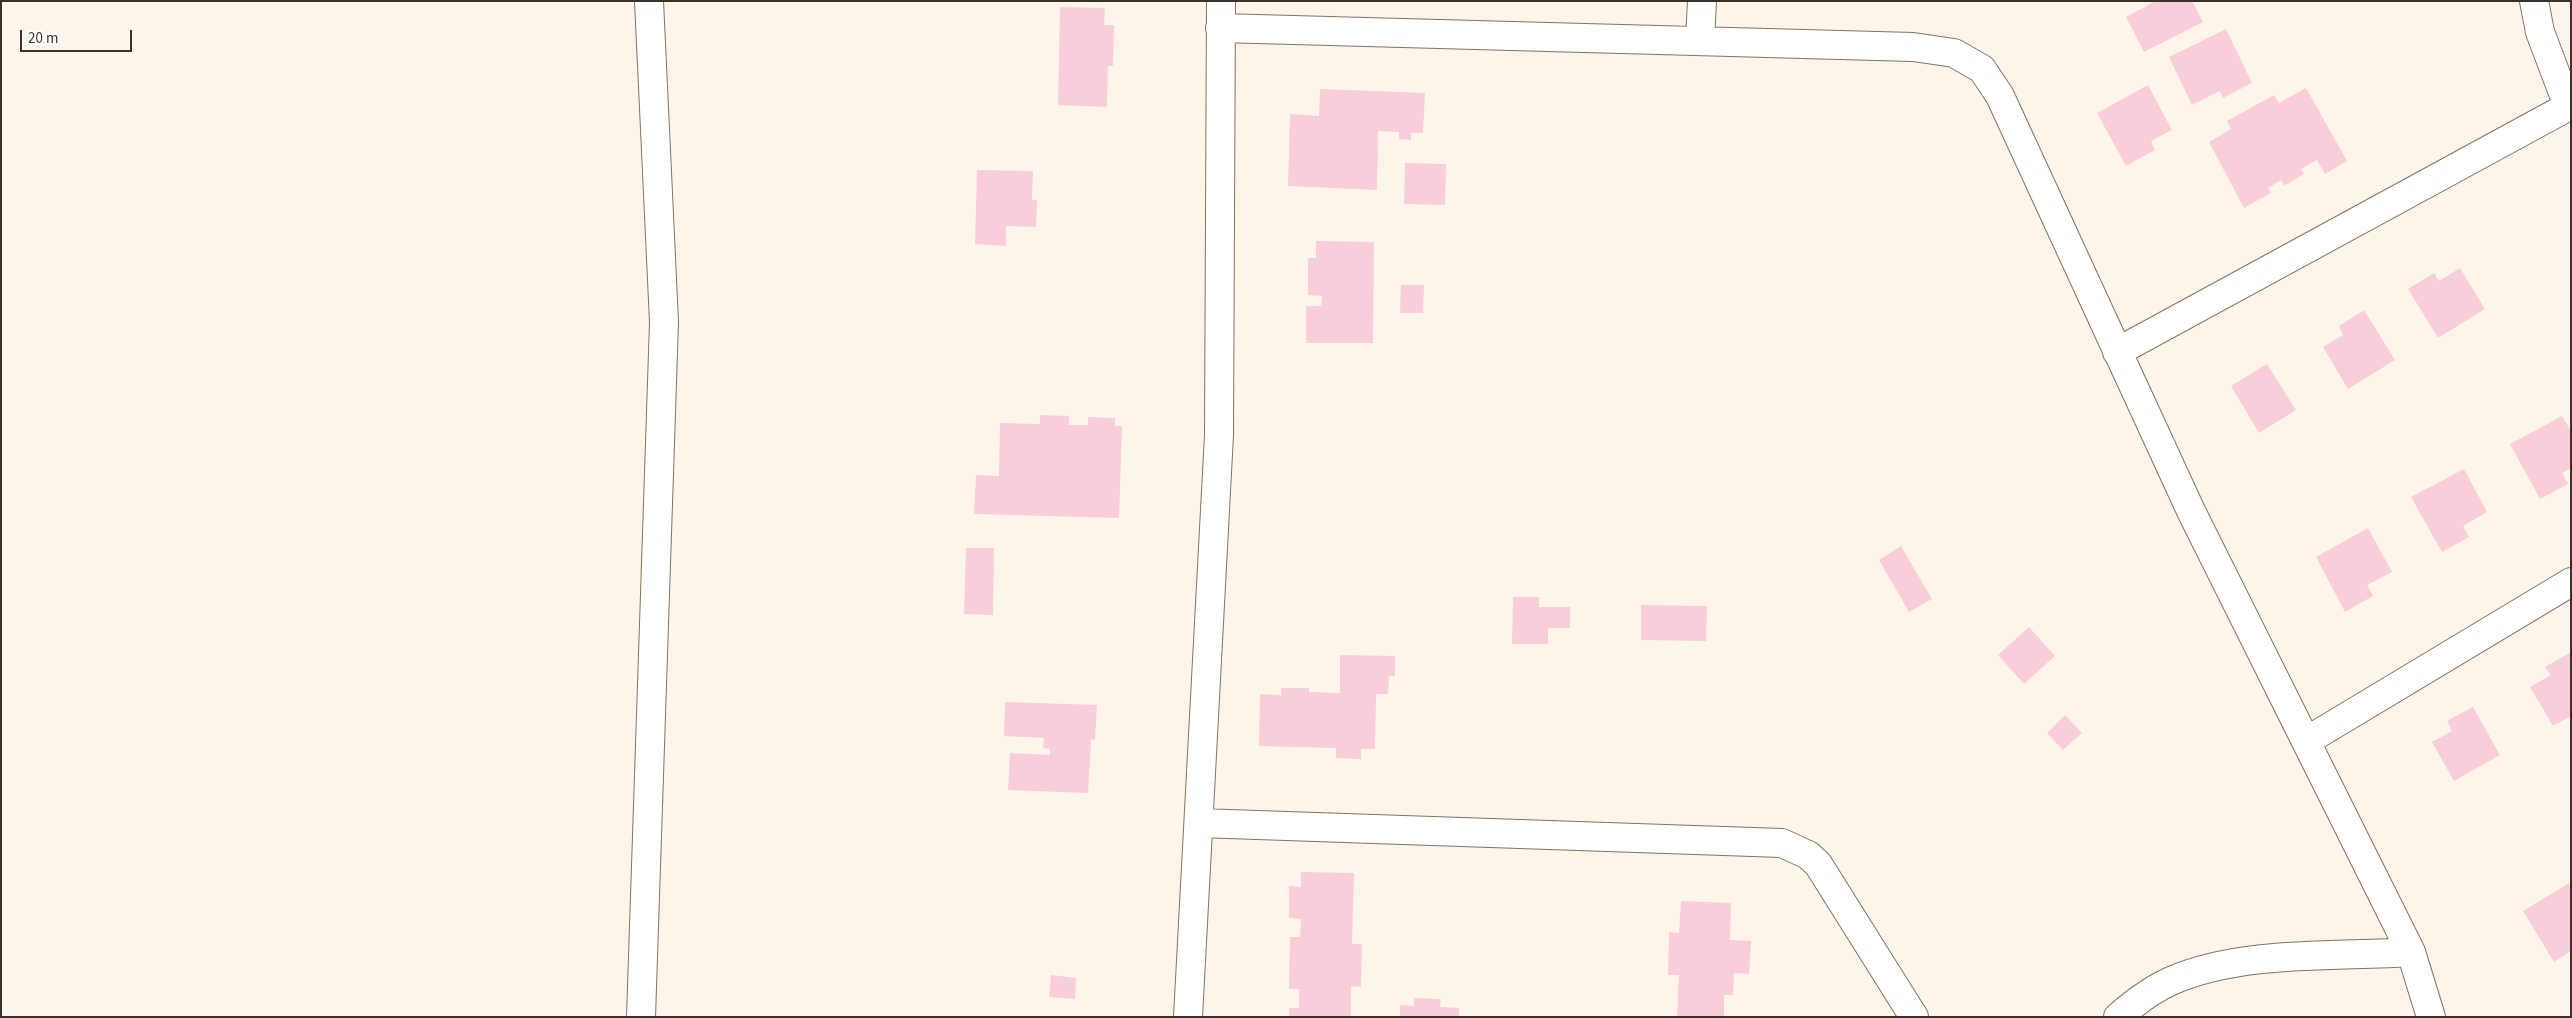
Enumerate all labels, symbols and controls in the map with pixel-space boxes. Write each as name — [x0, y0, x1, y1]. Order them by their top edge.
scale bar — [22, 20, 135, 52]
text: 20 m — [28, 28, 58, 49]

